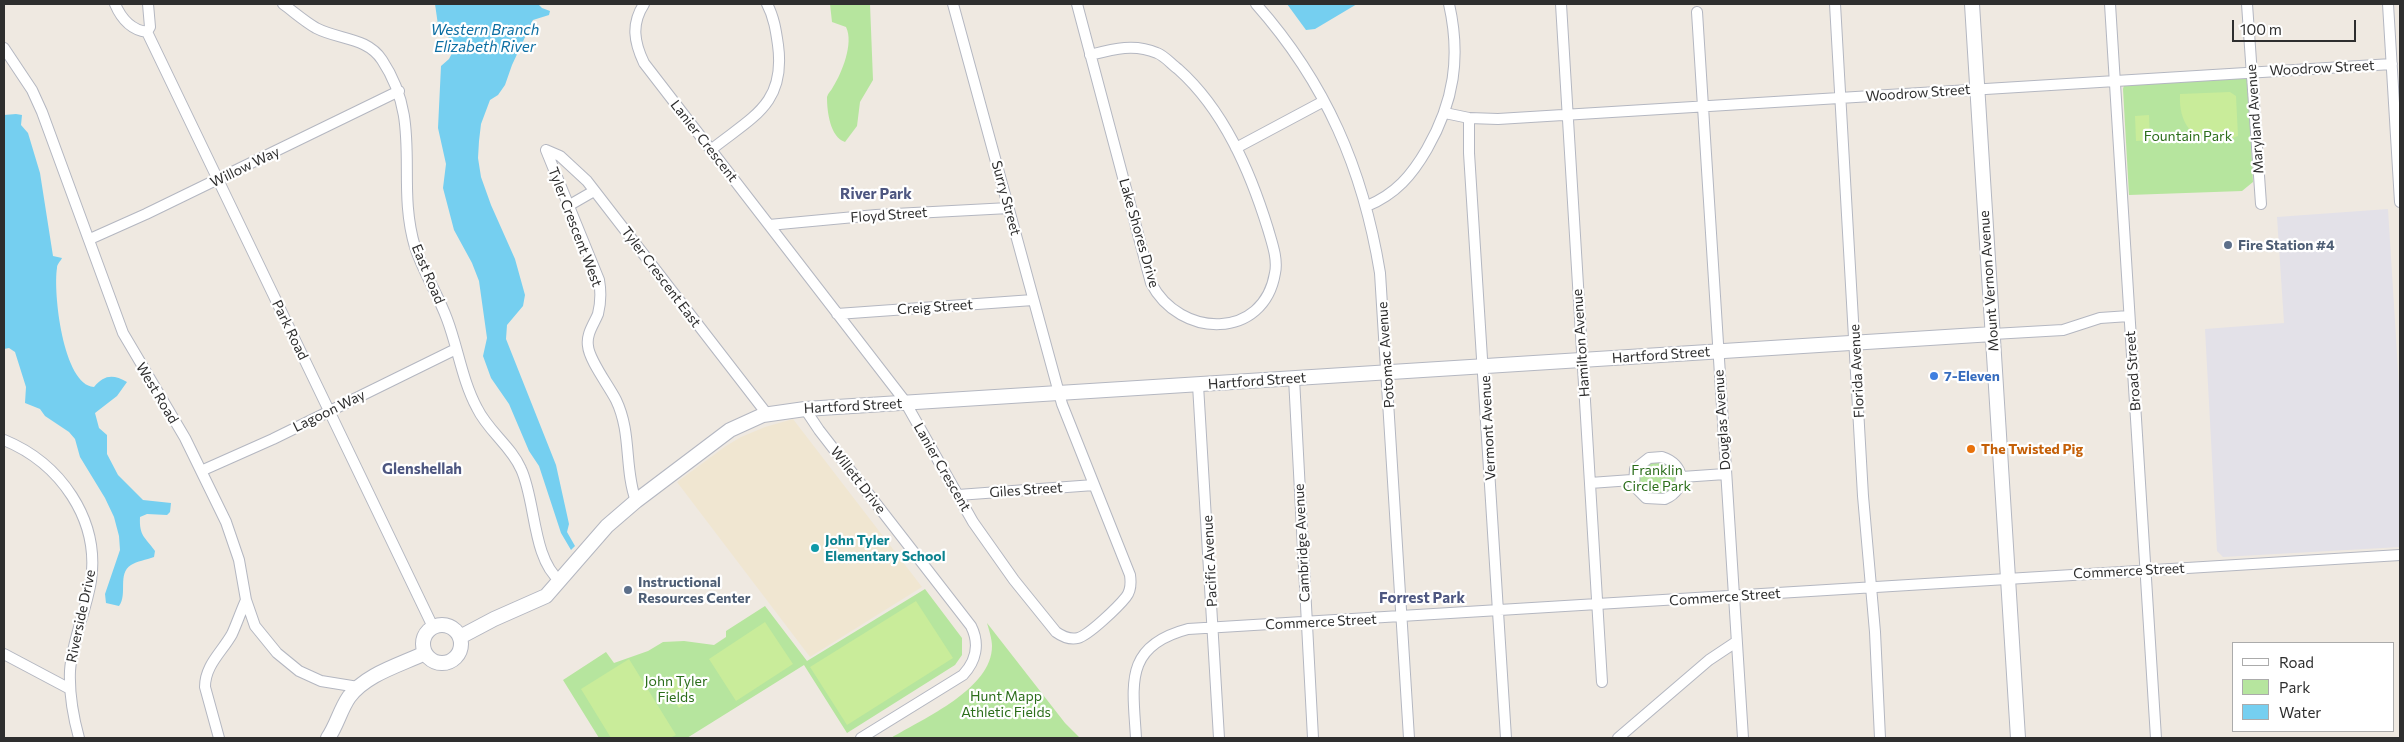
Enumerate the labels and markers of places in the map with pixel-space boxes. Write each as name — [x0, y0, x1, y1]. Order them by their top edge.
place label: Fire Station #4 — [2238, 237, 2334, 253]
marker: Fire Station #4 — [2222, 239, 2234, 251]
place label: 7-Eleven — [1944, 368, 2000, 384]
marker: 7-Eleven — [1928, 370, 1940, 382]
place label: The Twisted Pig — [1981, 441, 2083, 457]
marker: The Twisted Pig — [1965, 443, 1977, 455]
place label: John Tyler Elementary School — [825, 532, 945, 564]
marker: John Tyler Elementary School — [809, 542, 821, 554]
place label: Instructional Resources Center — [638, 574, 750, 606]
marker: Instructional Resources Center — [622, 584, 634, 596]

